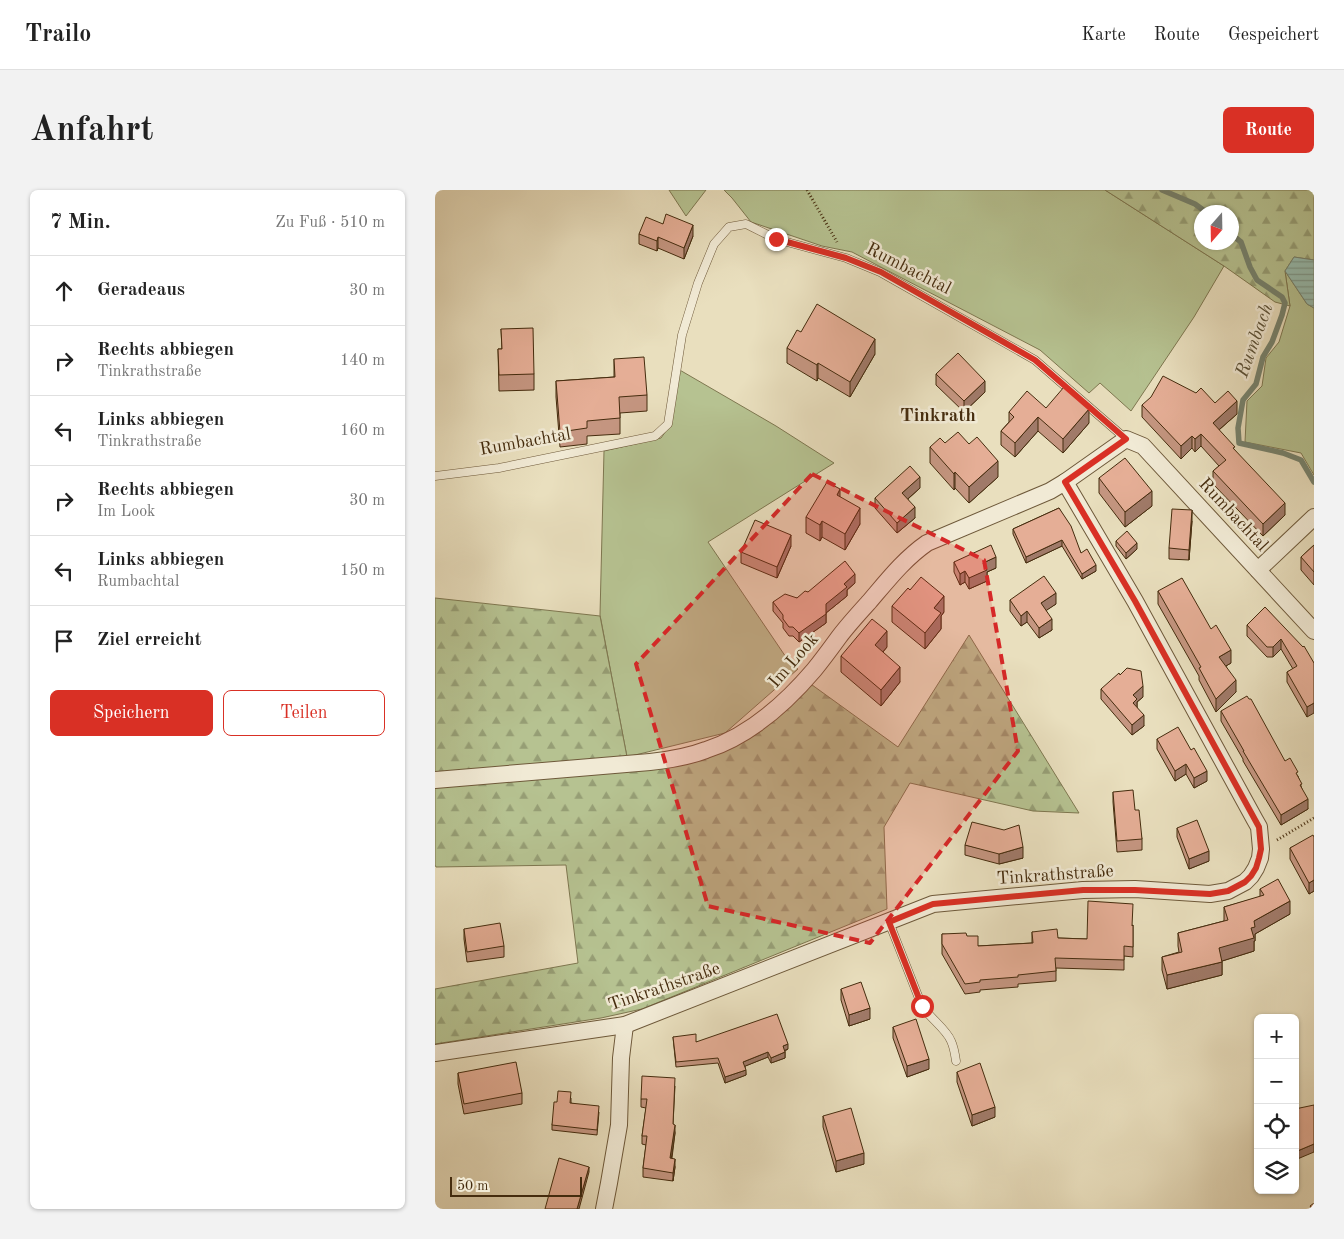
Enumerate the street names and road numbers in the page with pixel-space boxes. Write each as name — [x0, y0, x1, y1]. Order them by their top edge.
street label: Rumbachtal — [863, 240, 954, 298]
street label: Rumbachtal — [478, 425, 572, 459]
street label: Rumbachtal — [1195, 475, 1272, 555]
street label: Im Look — [765, 630, 822, 691]
street label: Tinkrathstraße — [996, 862, 1114, 888]
street label: Tinkrathstraße — [606, 959, 723, 1015]

